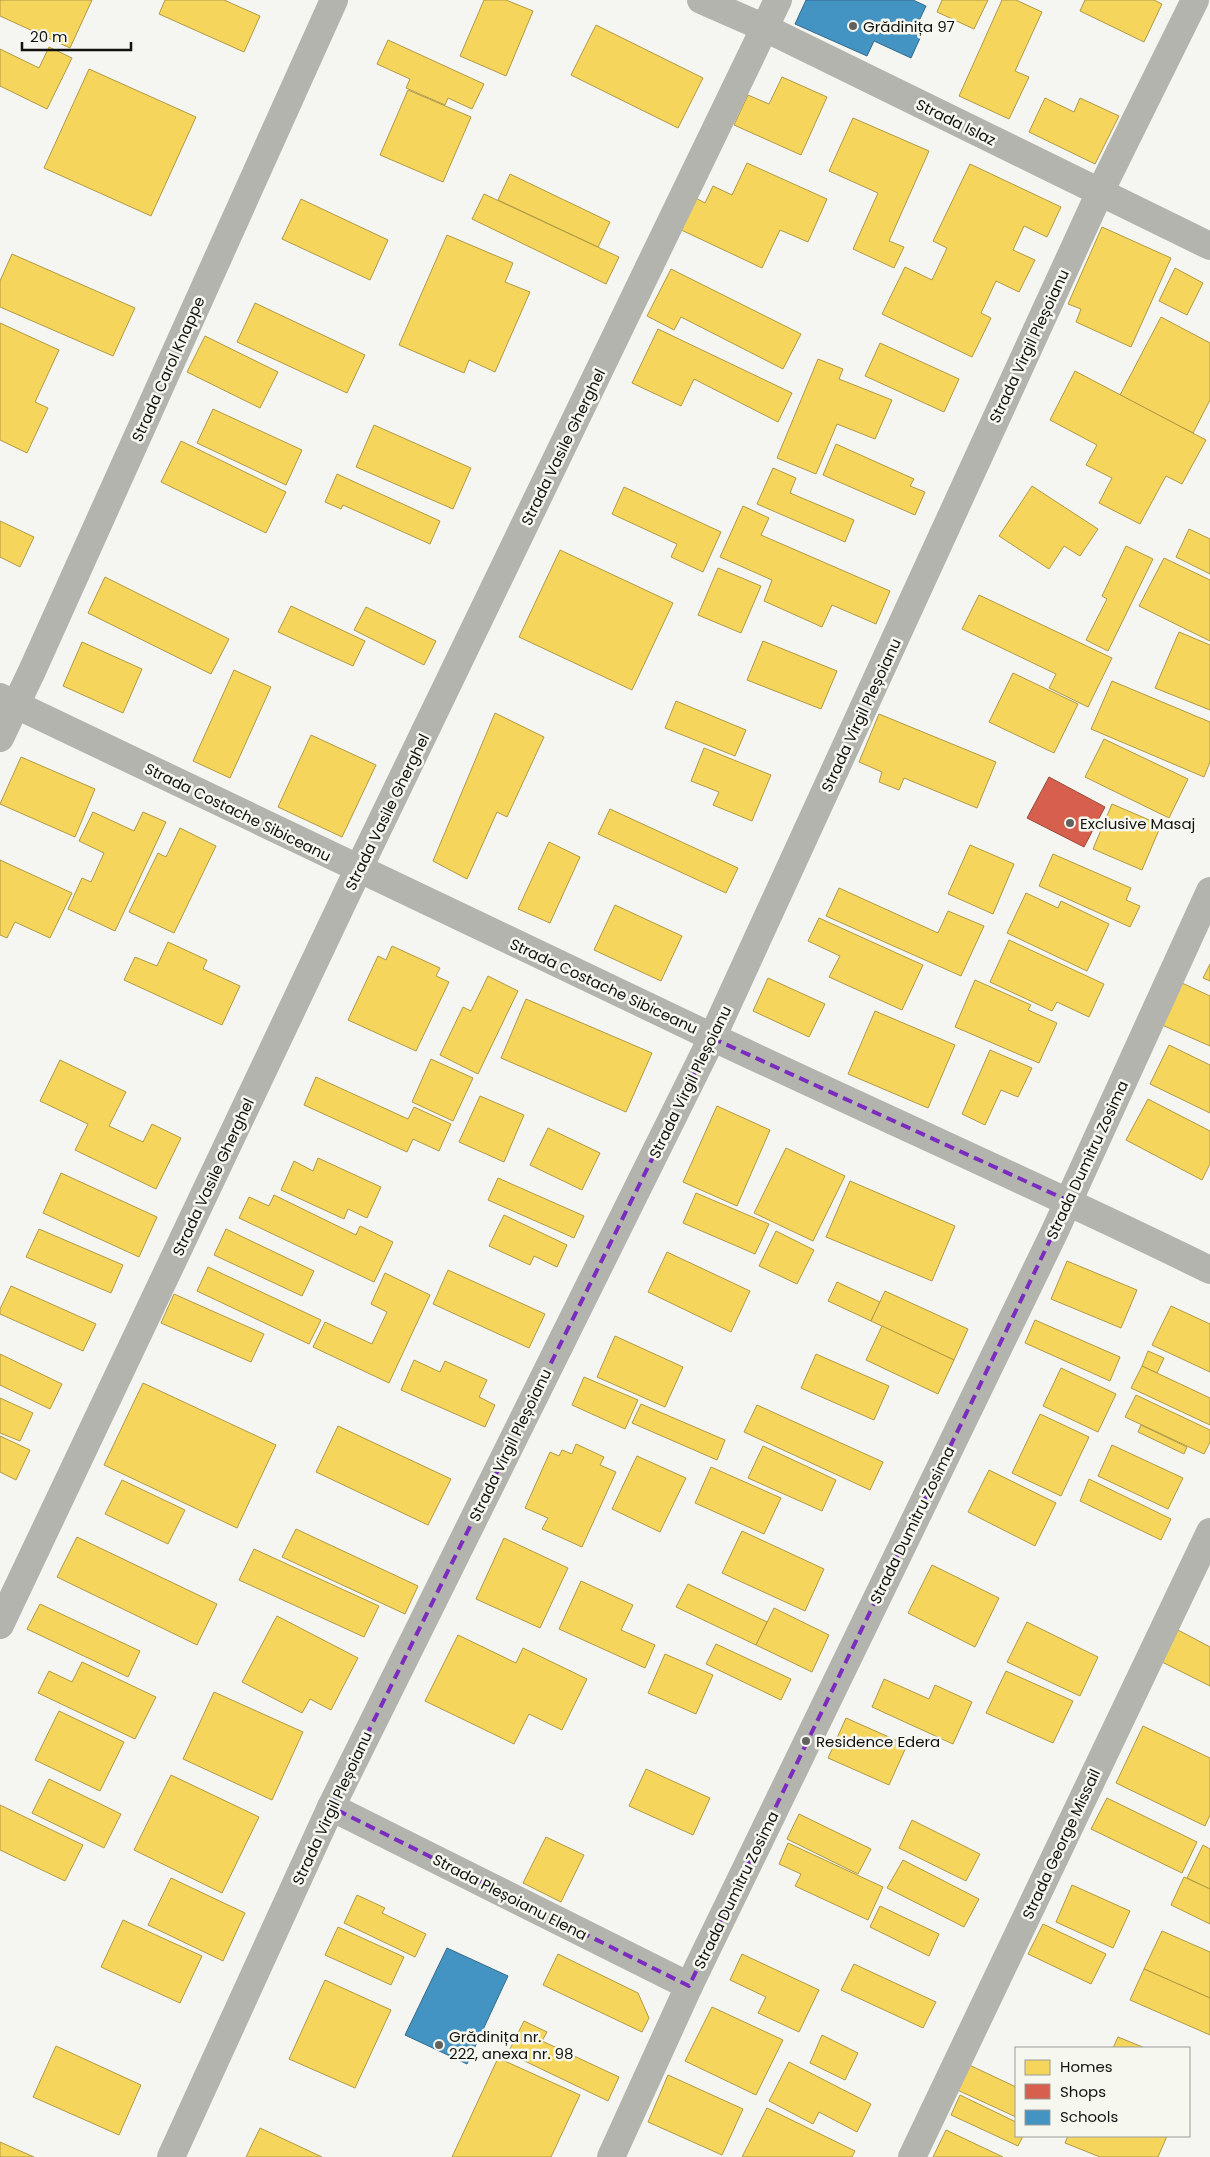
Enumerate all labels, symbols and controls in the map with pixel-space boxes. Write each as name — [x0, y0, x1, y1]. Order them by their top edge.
place label: Grădinița 97 — [863, 16, 955, 37]
scale bar — [22, 20, 131, 52]
marker: Grădinița 97 — [847, 20, 859, 32]
text: 20 m — [30, 26, 68, 47]
street label: Strada Islaz — [913, 94, 1000, 150]
street label: Strada Virgil Pleșoianu — [984, 266, 1074, 426]
street label: Strada Carol Knappe — [126, 293, 210, 445]
street label: Strada Vasile Gherghel — [516, 365, 610, 529]
street label: Strada Virgil Pleșoianu — [816, 635, 906, 795]
street label: Strada Vasile Gherghel — [340, 730, 434, 894]
street label: Strada Costache Sibiceanu — [141, 758, 335, 866]
place label: Exclusive Masaj — [1080, 813, 1195, 834]
marker: Exclusive Masaj — [1064, 817, 1076, 829]
street label: Strada Costache Sibiceanu — [507, 933, 701, 1039]
street label: Strada Virgil Pleșoianu — [644, 1002, 736, 1162]
street label: Strada Dumitru Zosima — [1041, 1077, 1133, 1243]
street label: Strada Vasile Gherghel — [167, 1095, 259, 1259]
street label: Strada Virgil Pleșoianu — [464, 1365, 556, 1525]
street label: Strada Dumitru Zosima — [865, 1443, 959, 1607]
street label: Strada Virgil Pleșoianu — [287, 1728, 377, 1888]
place label: Residence Edera — [816, 1731, 940, 1752]
marker: Residence Edera — [800, 1735, 812, 1747]
street label: Strada George Missail — [1017, 1765, 1105, 1923]
street label: Strada Dumitru Zosima — [689, 1808, 783, 1972]
street label: Strada Pleșoianu Elena — [429, 1849, 591, 1945]
place label: Grădinița nr. 222, anexa nr. 98 — [449, 2026, 574, 2064]
marker: Grădinița nr. 222, anexa nr. 98 — [433, 2039, 445, 2051]
legend — [1015, 2047, 1190, 2137]
text: Homes — [1060, 2056, 1113, 2077]
text: Shops — [1060, 2081, 1106, 2102]
text: Schools — [1060, 2106, 1118, 2127]

